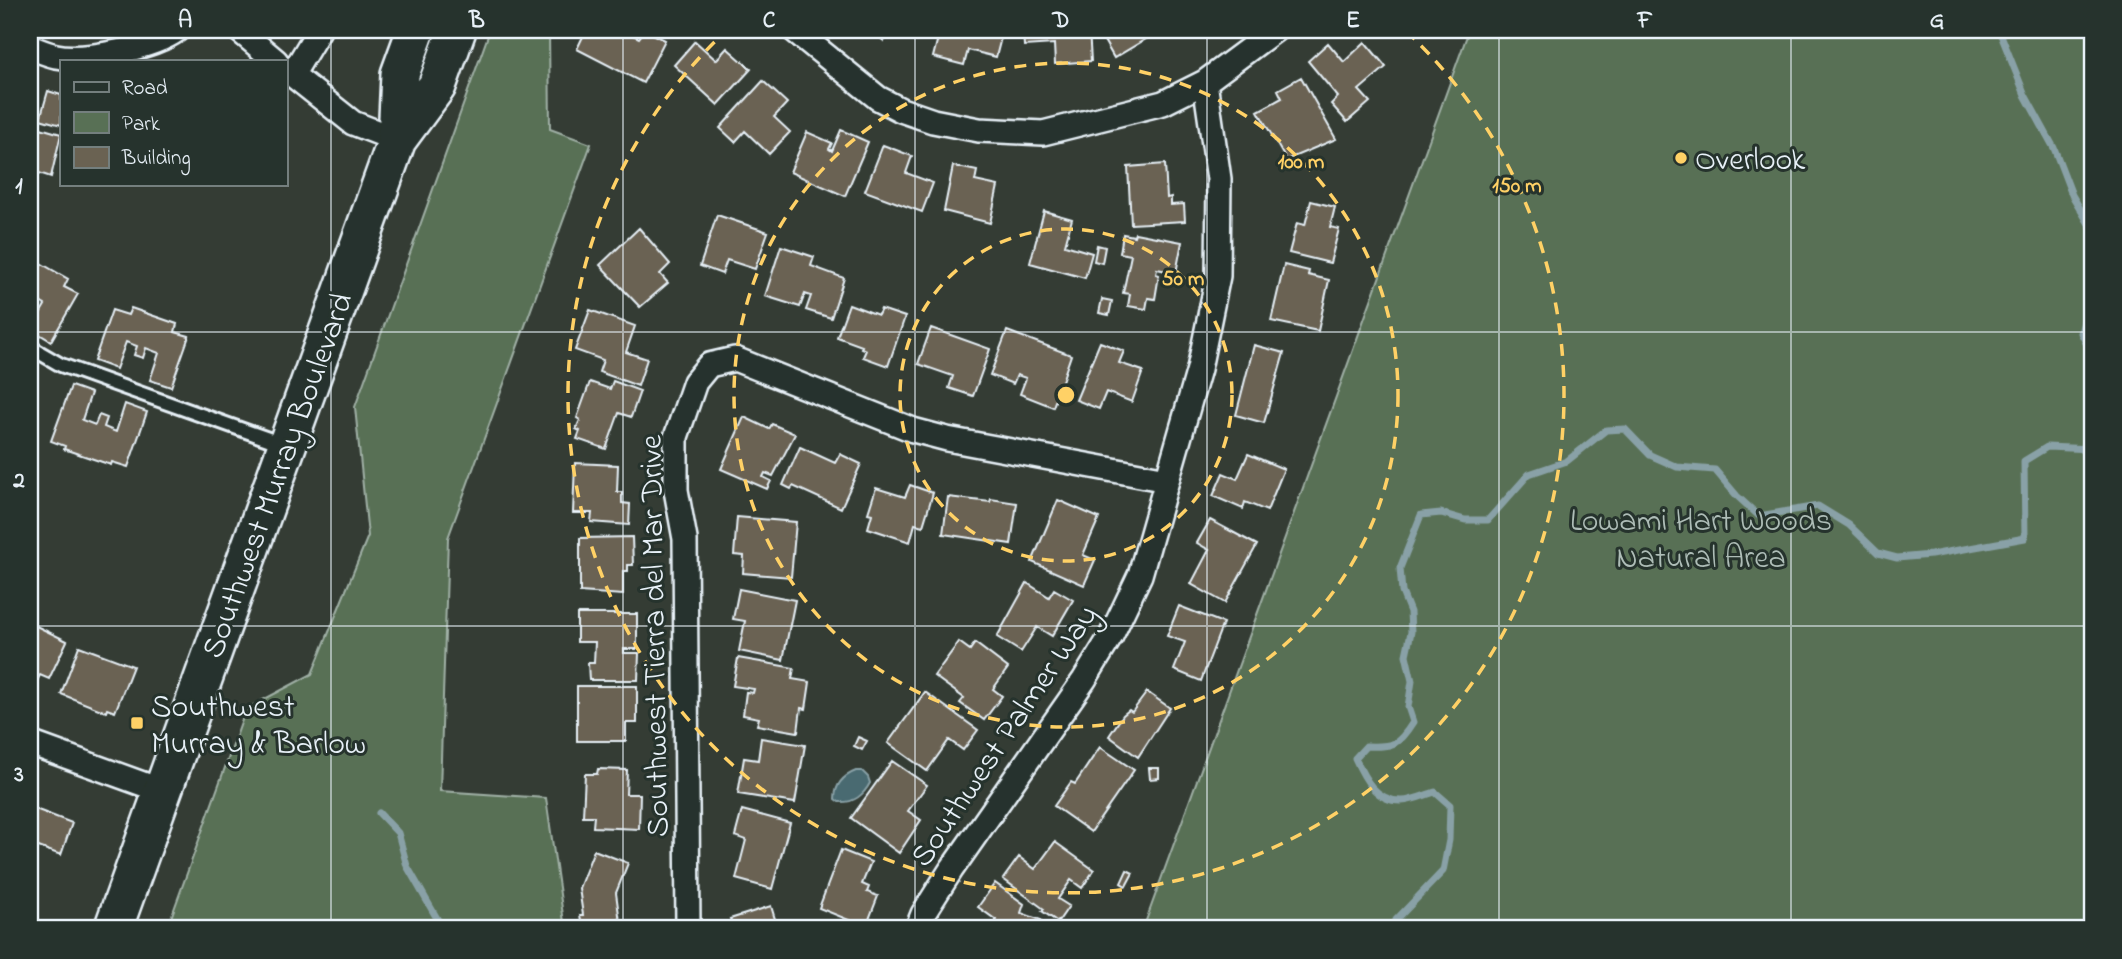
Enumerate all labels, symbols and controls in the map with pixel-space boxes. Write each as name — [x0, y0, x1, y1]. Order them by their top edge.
text: A — [178, 5, 192, 38]
text: B — [468, 5, 485, 38]
text: C — [763, 5, 776, 38]
text: D — [1052, 5, 1069, 38]
text: E — [1346, 5, 1360, 38]
text: F — [1637, 5, 1653, 38]
text: G — [1930, 5, 1944, 38]
legend — [60, 60, 287, 186]
text: Road — [122, 74, 168, 104]
text: Park — [122, 110, 161, 140]
place label: Overlook — [1695, 138, 1806, 185]
text: Building — [121, 144, 191, 176]
text: 100 m — [1278, 148, 1324, 178]
marker: Overlook — [1673, 150, 1689, 166]
text: 1 — [15, 171, 23, 204]
text: 150 m — [1492, 172, 1542, 202]
text: 50 m — [1162, 265, 1204, 295]
street label: Southwest Murray Boulevard — [191, 287, 367, 666]
centre of rings — [1054, 383, 1078, 407]
street label: Southwest Tierra del Mar Drive — [629, 434, 684, 838]
text: 2 — [12, 465, 25, 498]
park label: Lowami Hart Woods Natural Area — [1570, 499, 1832, 583]
street label: Southwest Palmer Way — [900, 596, 1111, 878]
place label: Southwest Murray & Barlow — [151, 685, 366, 769]
marker: Southwest Murray & Barlow — [129, 715, 145, 731]
text: 3 — [13, 759, 24, 792]

